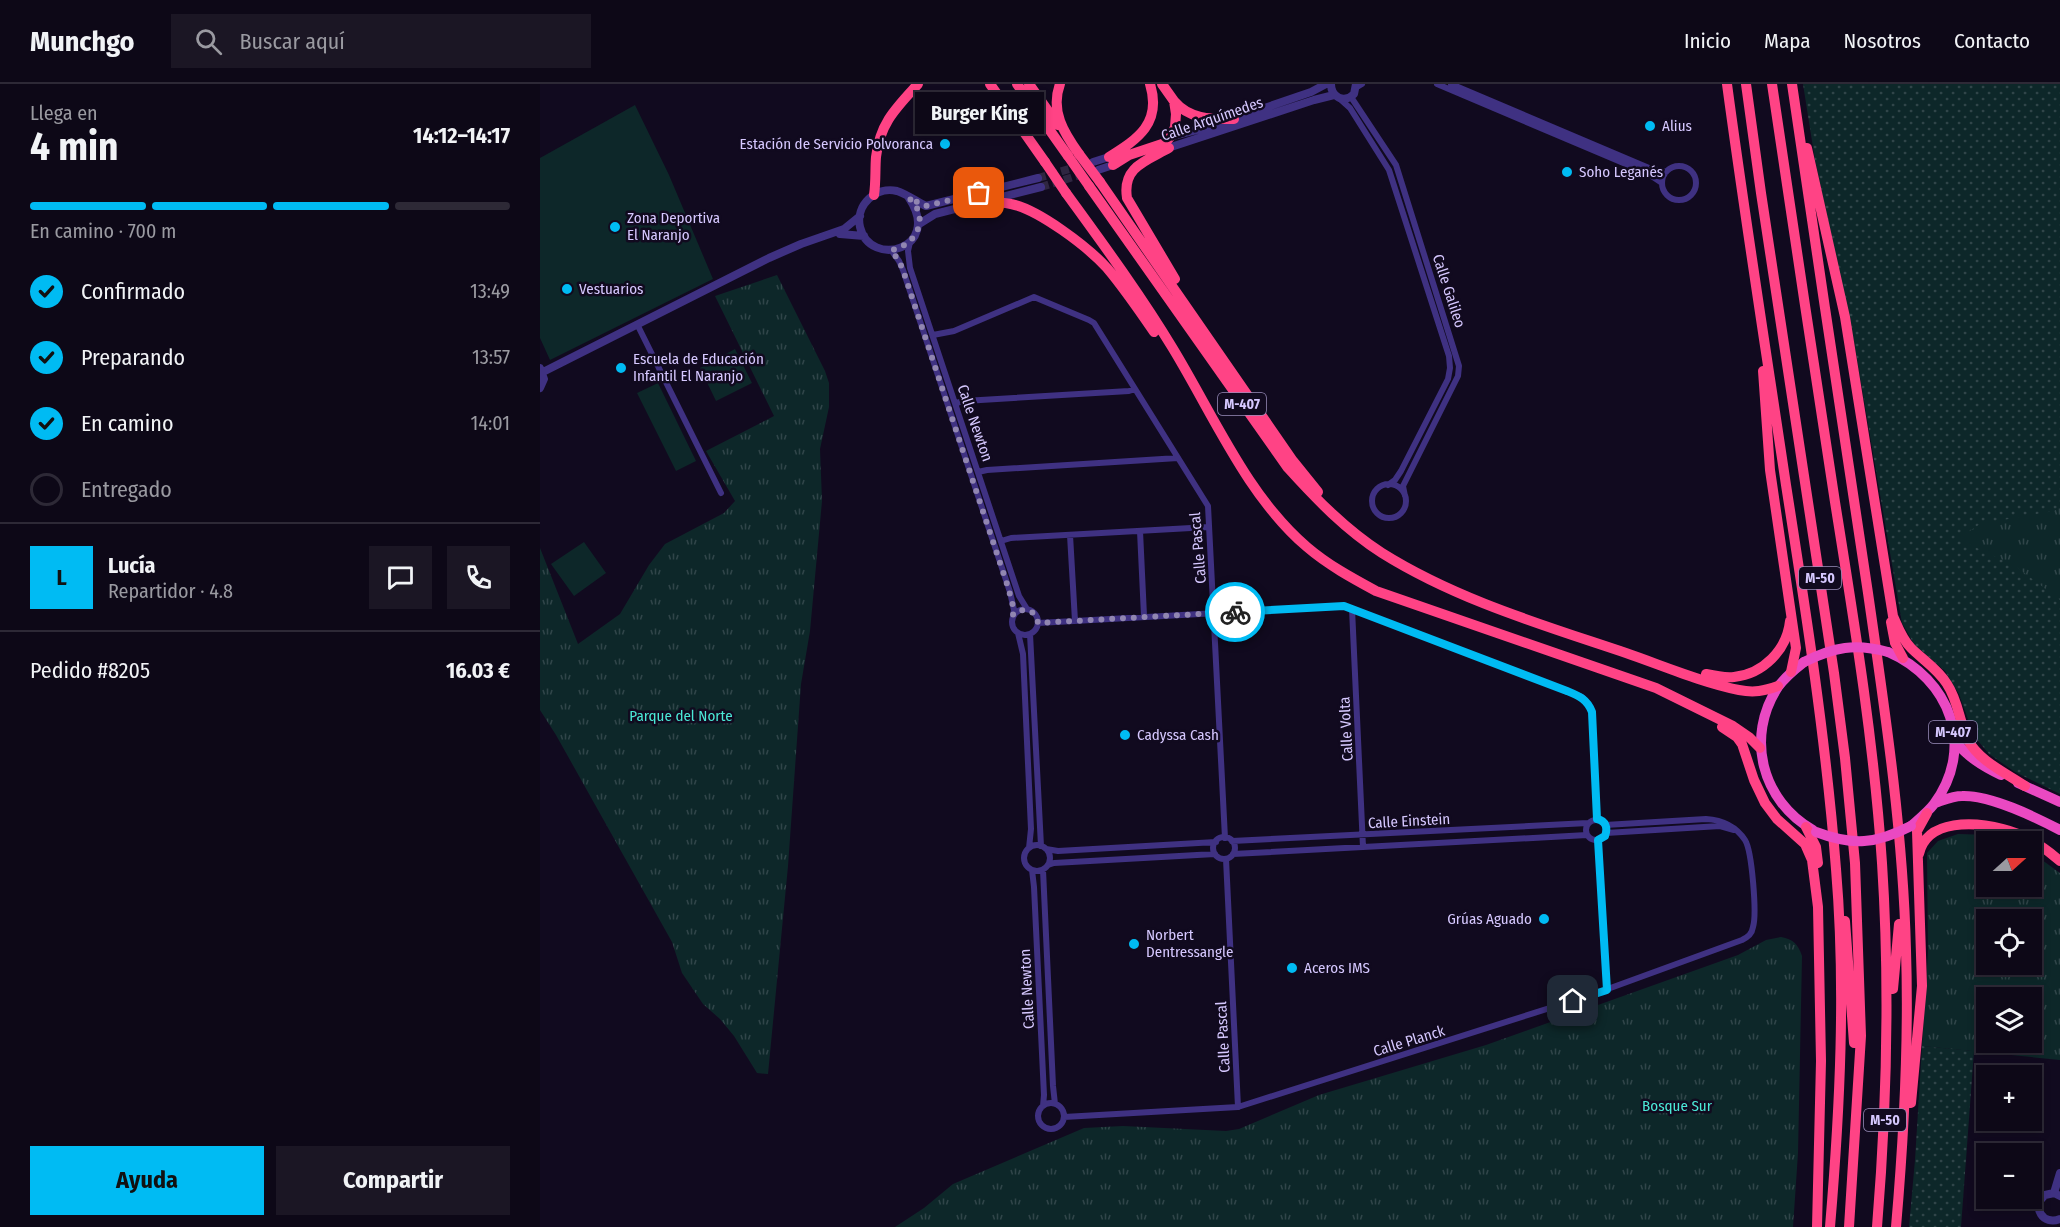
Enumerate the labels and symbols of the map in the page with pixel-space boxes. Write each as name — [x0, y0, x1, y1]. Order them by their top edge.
callout: Burger King — [914, 91, 1044, 133]
street label: Calle Arquímedes — [1159, 93, 1265, 145]
place label: Alius — [1662, 117, 1692, 135]
marker: Alius — [1643, 119, 1657, 133]
place label: Estación de Servicio Polvoranca — [740, 135, 933, 153]
marker: Estación de Servicio Polvoranca — [938, 137, 952, 151]
place label: Soho Leganés — [1579, 163, 1663, 181]
marker: Soho Leganés — [1560, 165, 1574, 179]
pin — [953, 167, 1004, 218]
place label: Zona Deportiva El Naranjo — [627, 209, 720, 244]
marker: Zona Deportiva El Naranjo — [608, 220, 622, 234]
street label: Calle Galileo — [1429, 252, 1469, 330]
place label: Vestuarios — [579, 280, 644, 298]
marker: Vestuarios — [560, 282, 574, 296]
place label: Escuela de Educación Infantil El Naranjo — [633, 350, 764, 385]
marker: Escuela de Educación Infantil El Naranjo — [614, 361, 628, 375]
street label: Calle Newton — [953, 382, 997, 464]
road number: M-407 — [1218, 393, 1266, 415]
street label: Calle Pascal — [1186, 512, 1210, 584]
road number: M-50 — [1799, 567, 1841, 589]
courier — [1205, 582, 1265, 642]
street label: Calle Volta — [1335, 696, 1357, 762]
park label: Parque del Norte — [629, 707, 733, 725]
road number: M-407 — [1929, 721, 1977, 743]
place label: Cadyssa Cash — [1137, 726, 1219, 744]
marker: Cadyssa Cash — [1118, 728, 1132, 742]
street label: Calle Einstein — [1367, 810, 1451, 832]
north arrow — [1976, 831, 2042, 897]
place label: Grúas Aguado — [1447, 910, 1532, 928]
marker: Grúas Aguado — [1537, 912, 1551, 926]
place label: Norbert Dentressangle — [1146, 926, 1233, 961]
marker: Norbert Dentressangle — [1127, 937, 1141, 951]
street label: Calle Newton — [1016, 948, 1038, 1030]
place label: Aceros IMS — [1304, 959, 1370, 977]
marker: Aceros IMS — [1285, 961, 1299, 975]
pin — [1547, 975, 1598, 1026]
street label: Calle Pascal — [1212, 1001, 1234, 1073]
street label: Calle Planck — [1371, 1022, 1447, 1060]
park label: Bosque Sur — [1642, 1097, 1713, 1115]
road number: M-50 — [1864, 1109, 1906, 1131]

